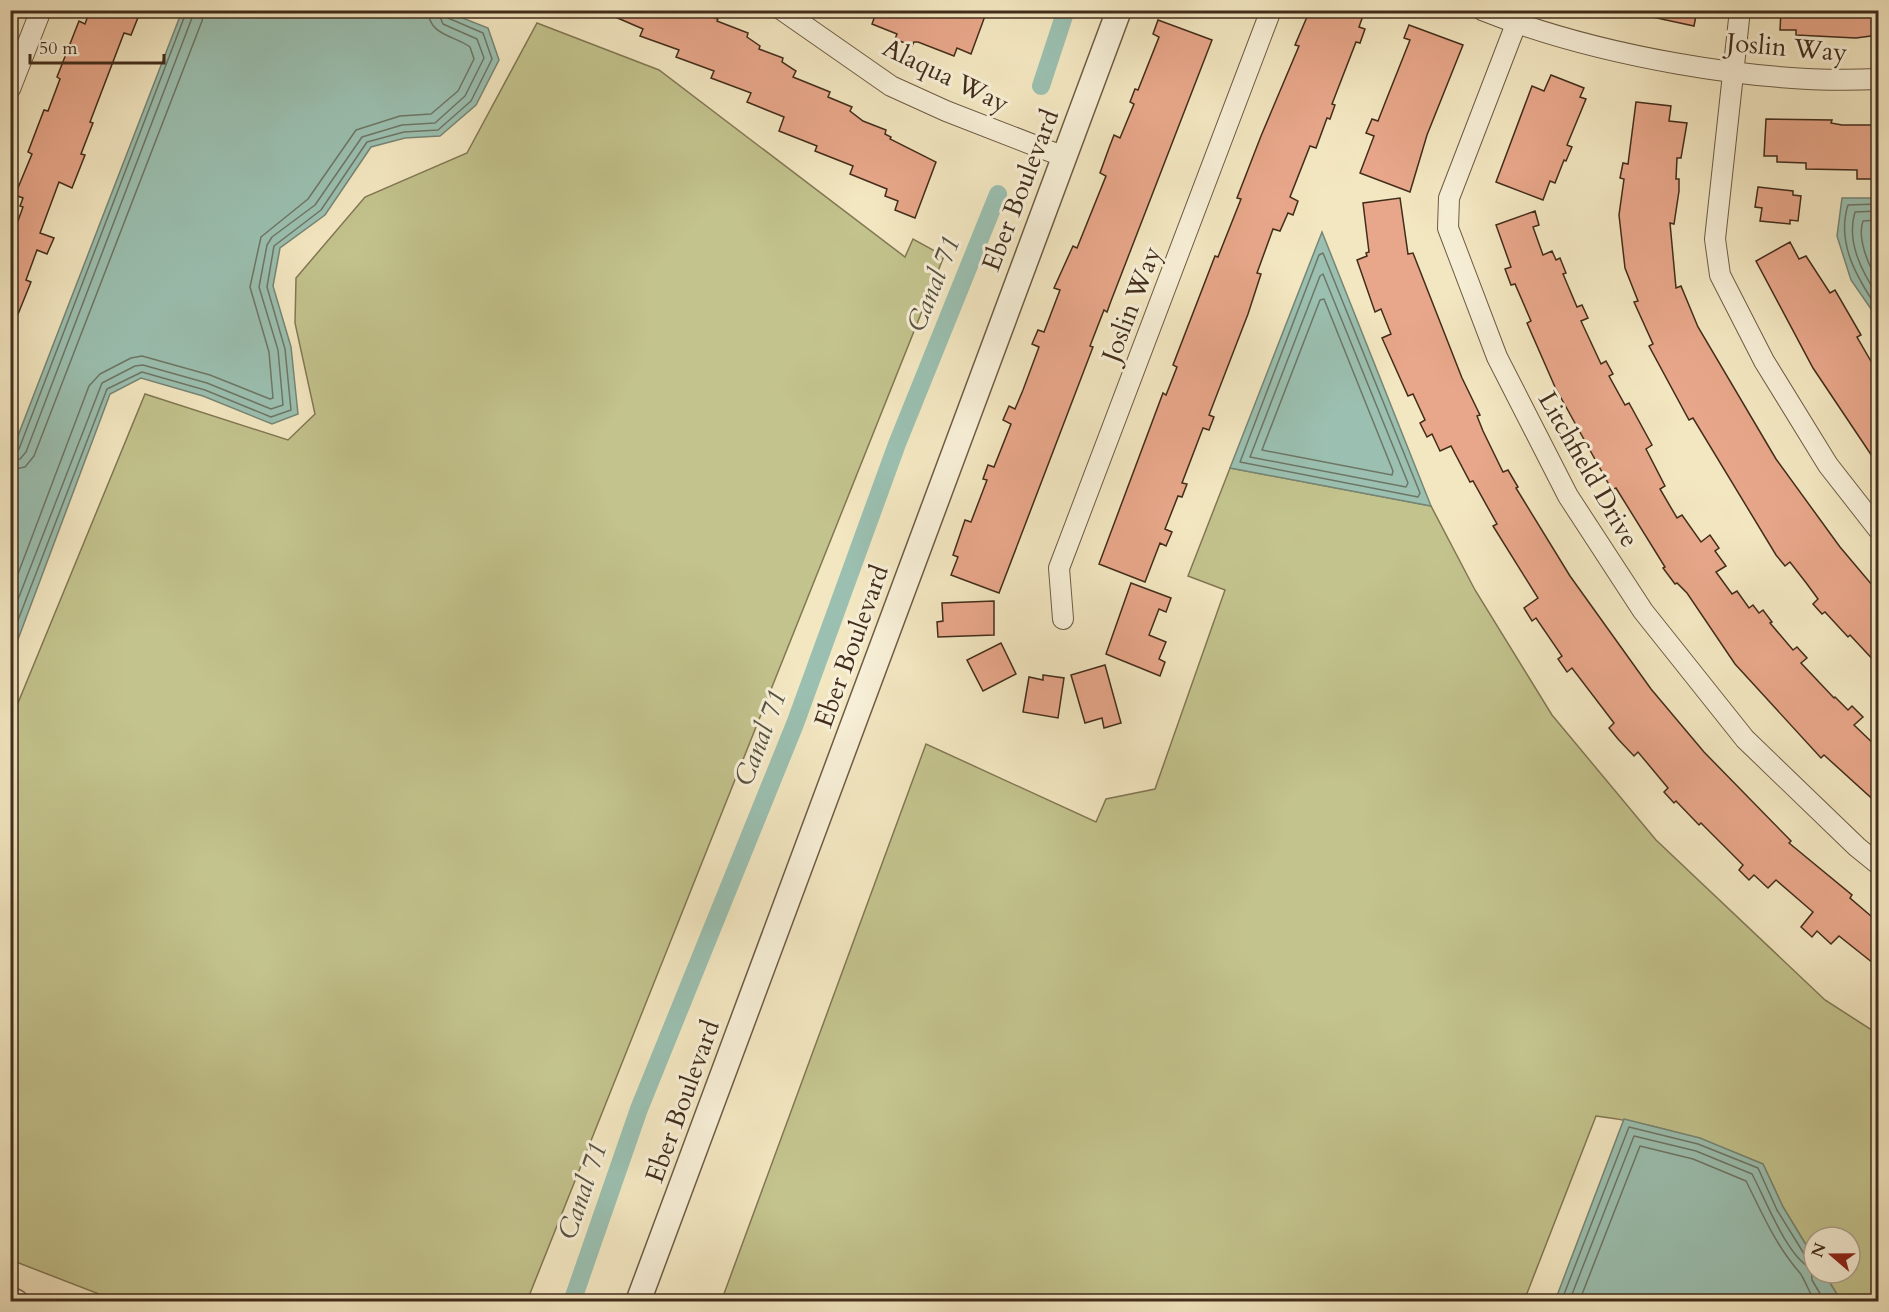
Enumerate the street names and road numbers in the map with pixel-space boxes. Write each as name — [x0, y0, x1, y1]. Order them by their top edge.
street label: Joslin Way — [1721, 24, 1849, 70]
street label: Alaqua Way — [877, 30, 1015, 121]
street label: Eber Boulevard — [974, 104, 1067, 276]
street label: Joslin Way — [1092, 241, 1170, 371]
street label: Litchfield Drive — [1530, 385, 1647, 553]
street label: Eber Boulevard — [806, 560, 897, 732]
street label: Eber Boulevard — [637, 1015, 728, 1187]

